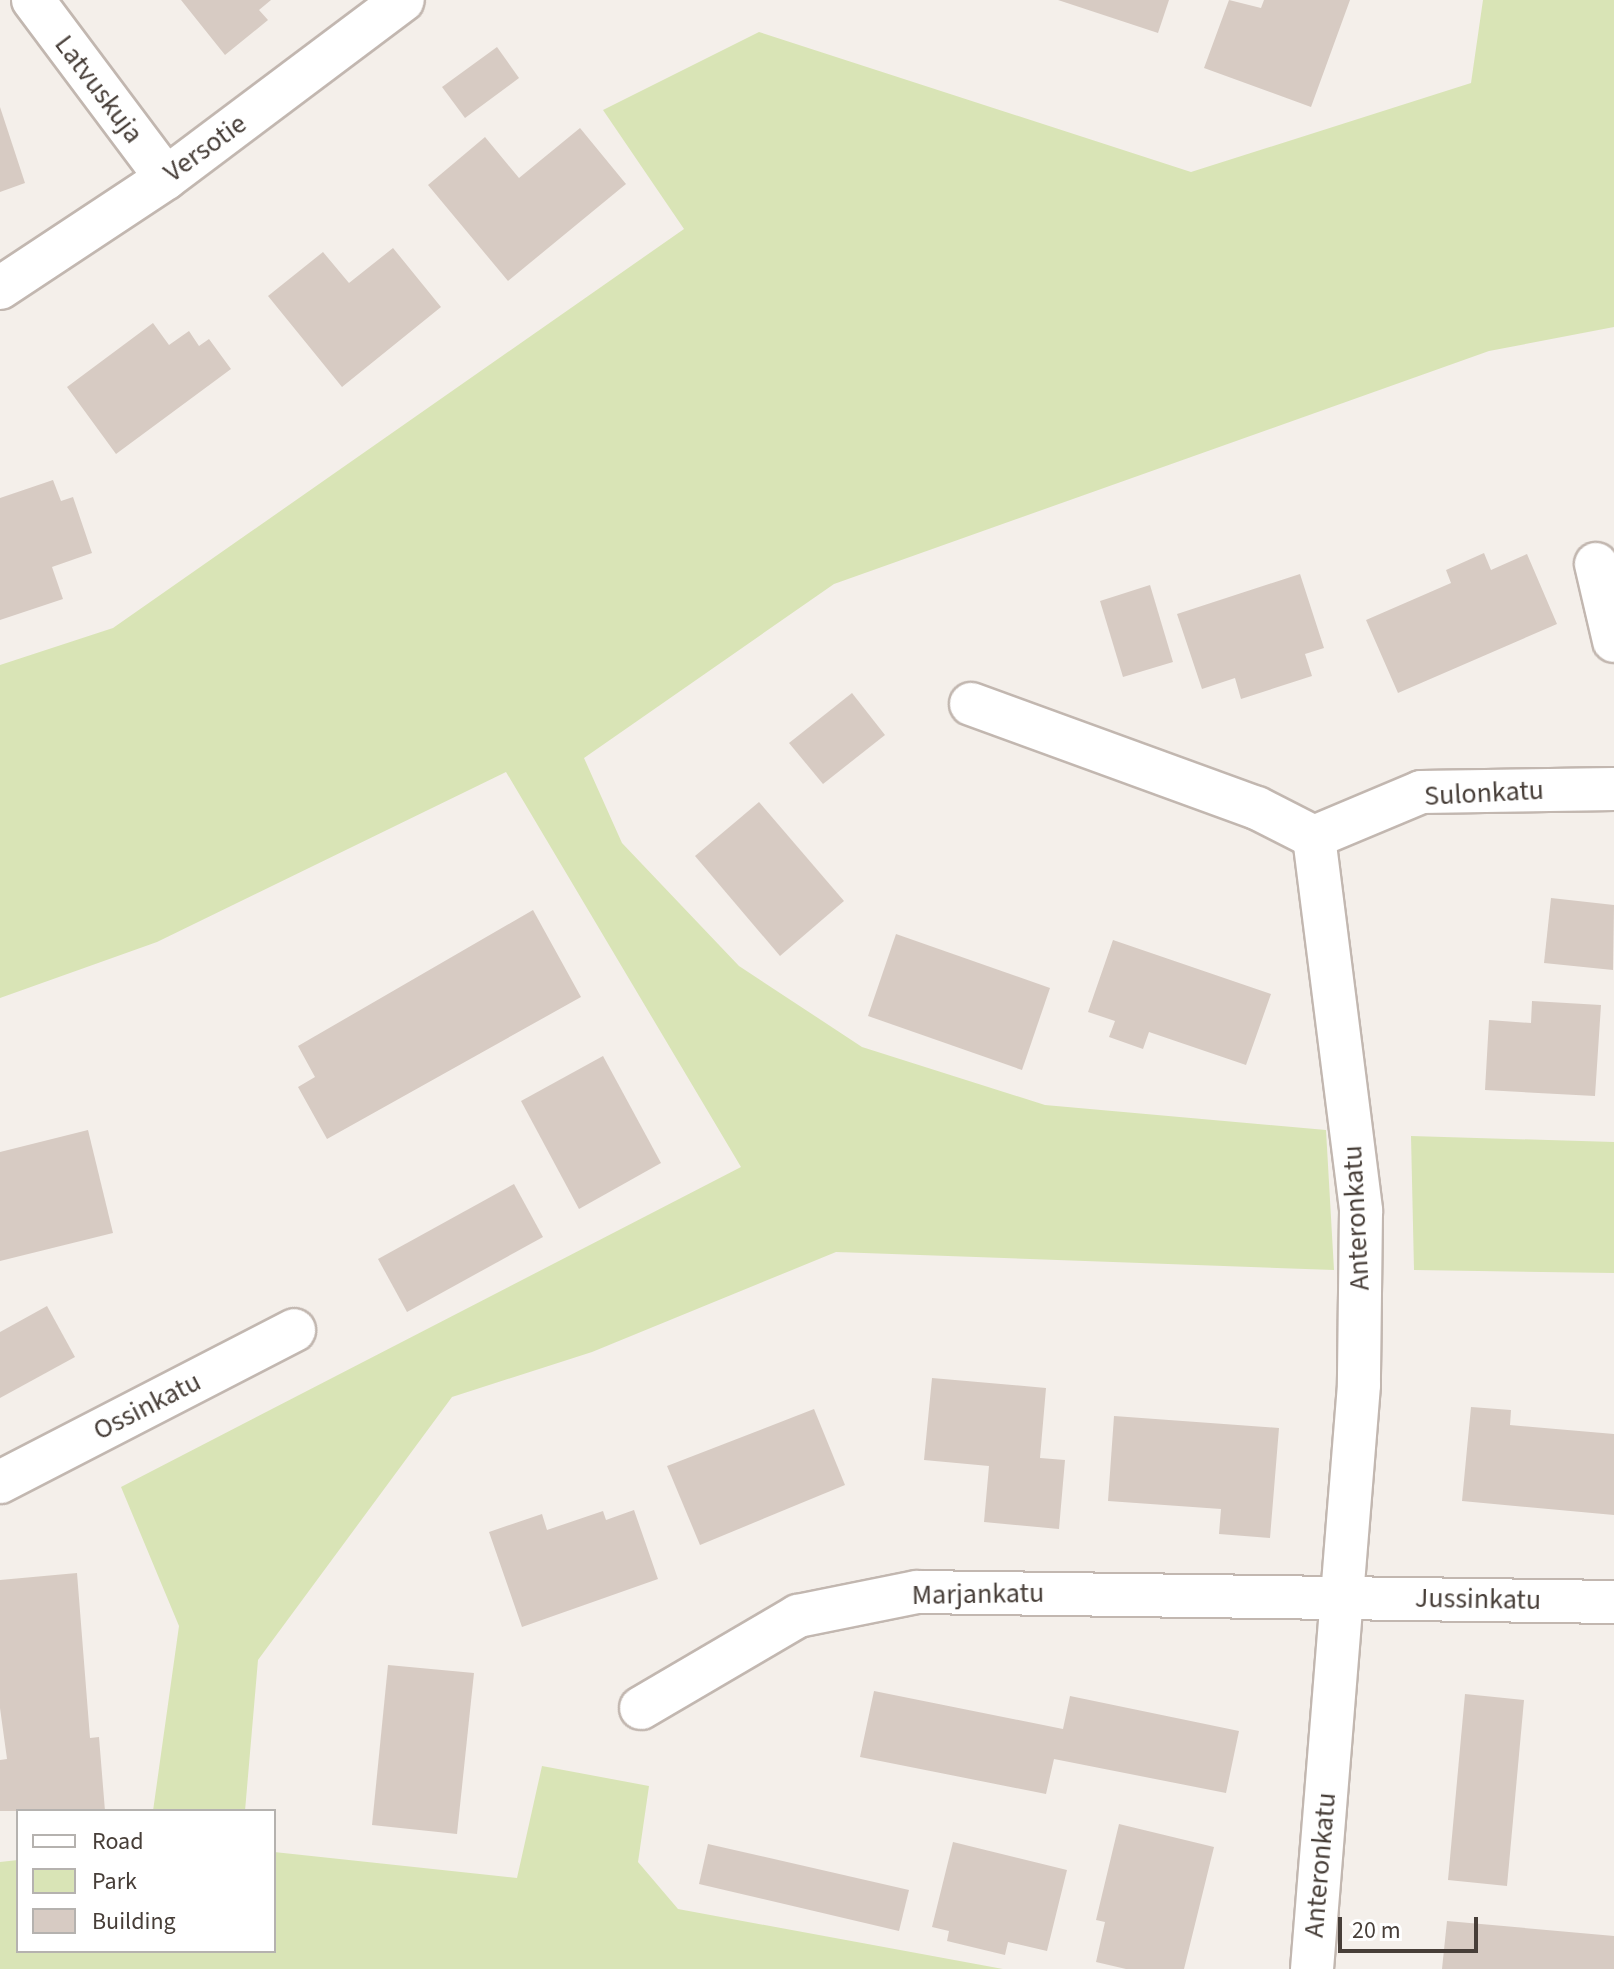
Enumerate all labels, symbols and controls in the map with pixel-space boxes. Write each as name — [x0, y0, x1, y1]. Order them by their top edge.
street label: Latvuskuja — [47, 28, 151, 150]
street label: Versotie — [157, 107, 253, 189]
street label: Sulonkatu — [1423, 773, 1545, 813]
street label: Anteronkatu — [1335, 1145, 1377, 1291]
street label: Ossinkatu — [88, 1365, 206, 1447]
street label: Marjankatu — [911, 1576, 1045, 1612]
street label: Jussinkatu — [1415, 1581, 1541, 1617]
street label: Anteronkatu — [1297, 1791, 1343, 1939]
legend — [16, 1809, 276, 1953]
text: Road — [92, 1824, 144, 1859]
text: Park — [92, 1864, 137, 1899]
scale bar — [1342, 1901, 1482, 1951]
text: Building — [92, 1904, 176, 1939]
text: 20 m — [1352, 1913, 1401, 1948]

